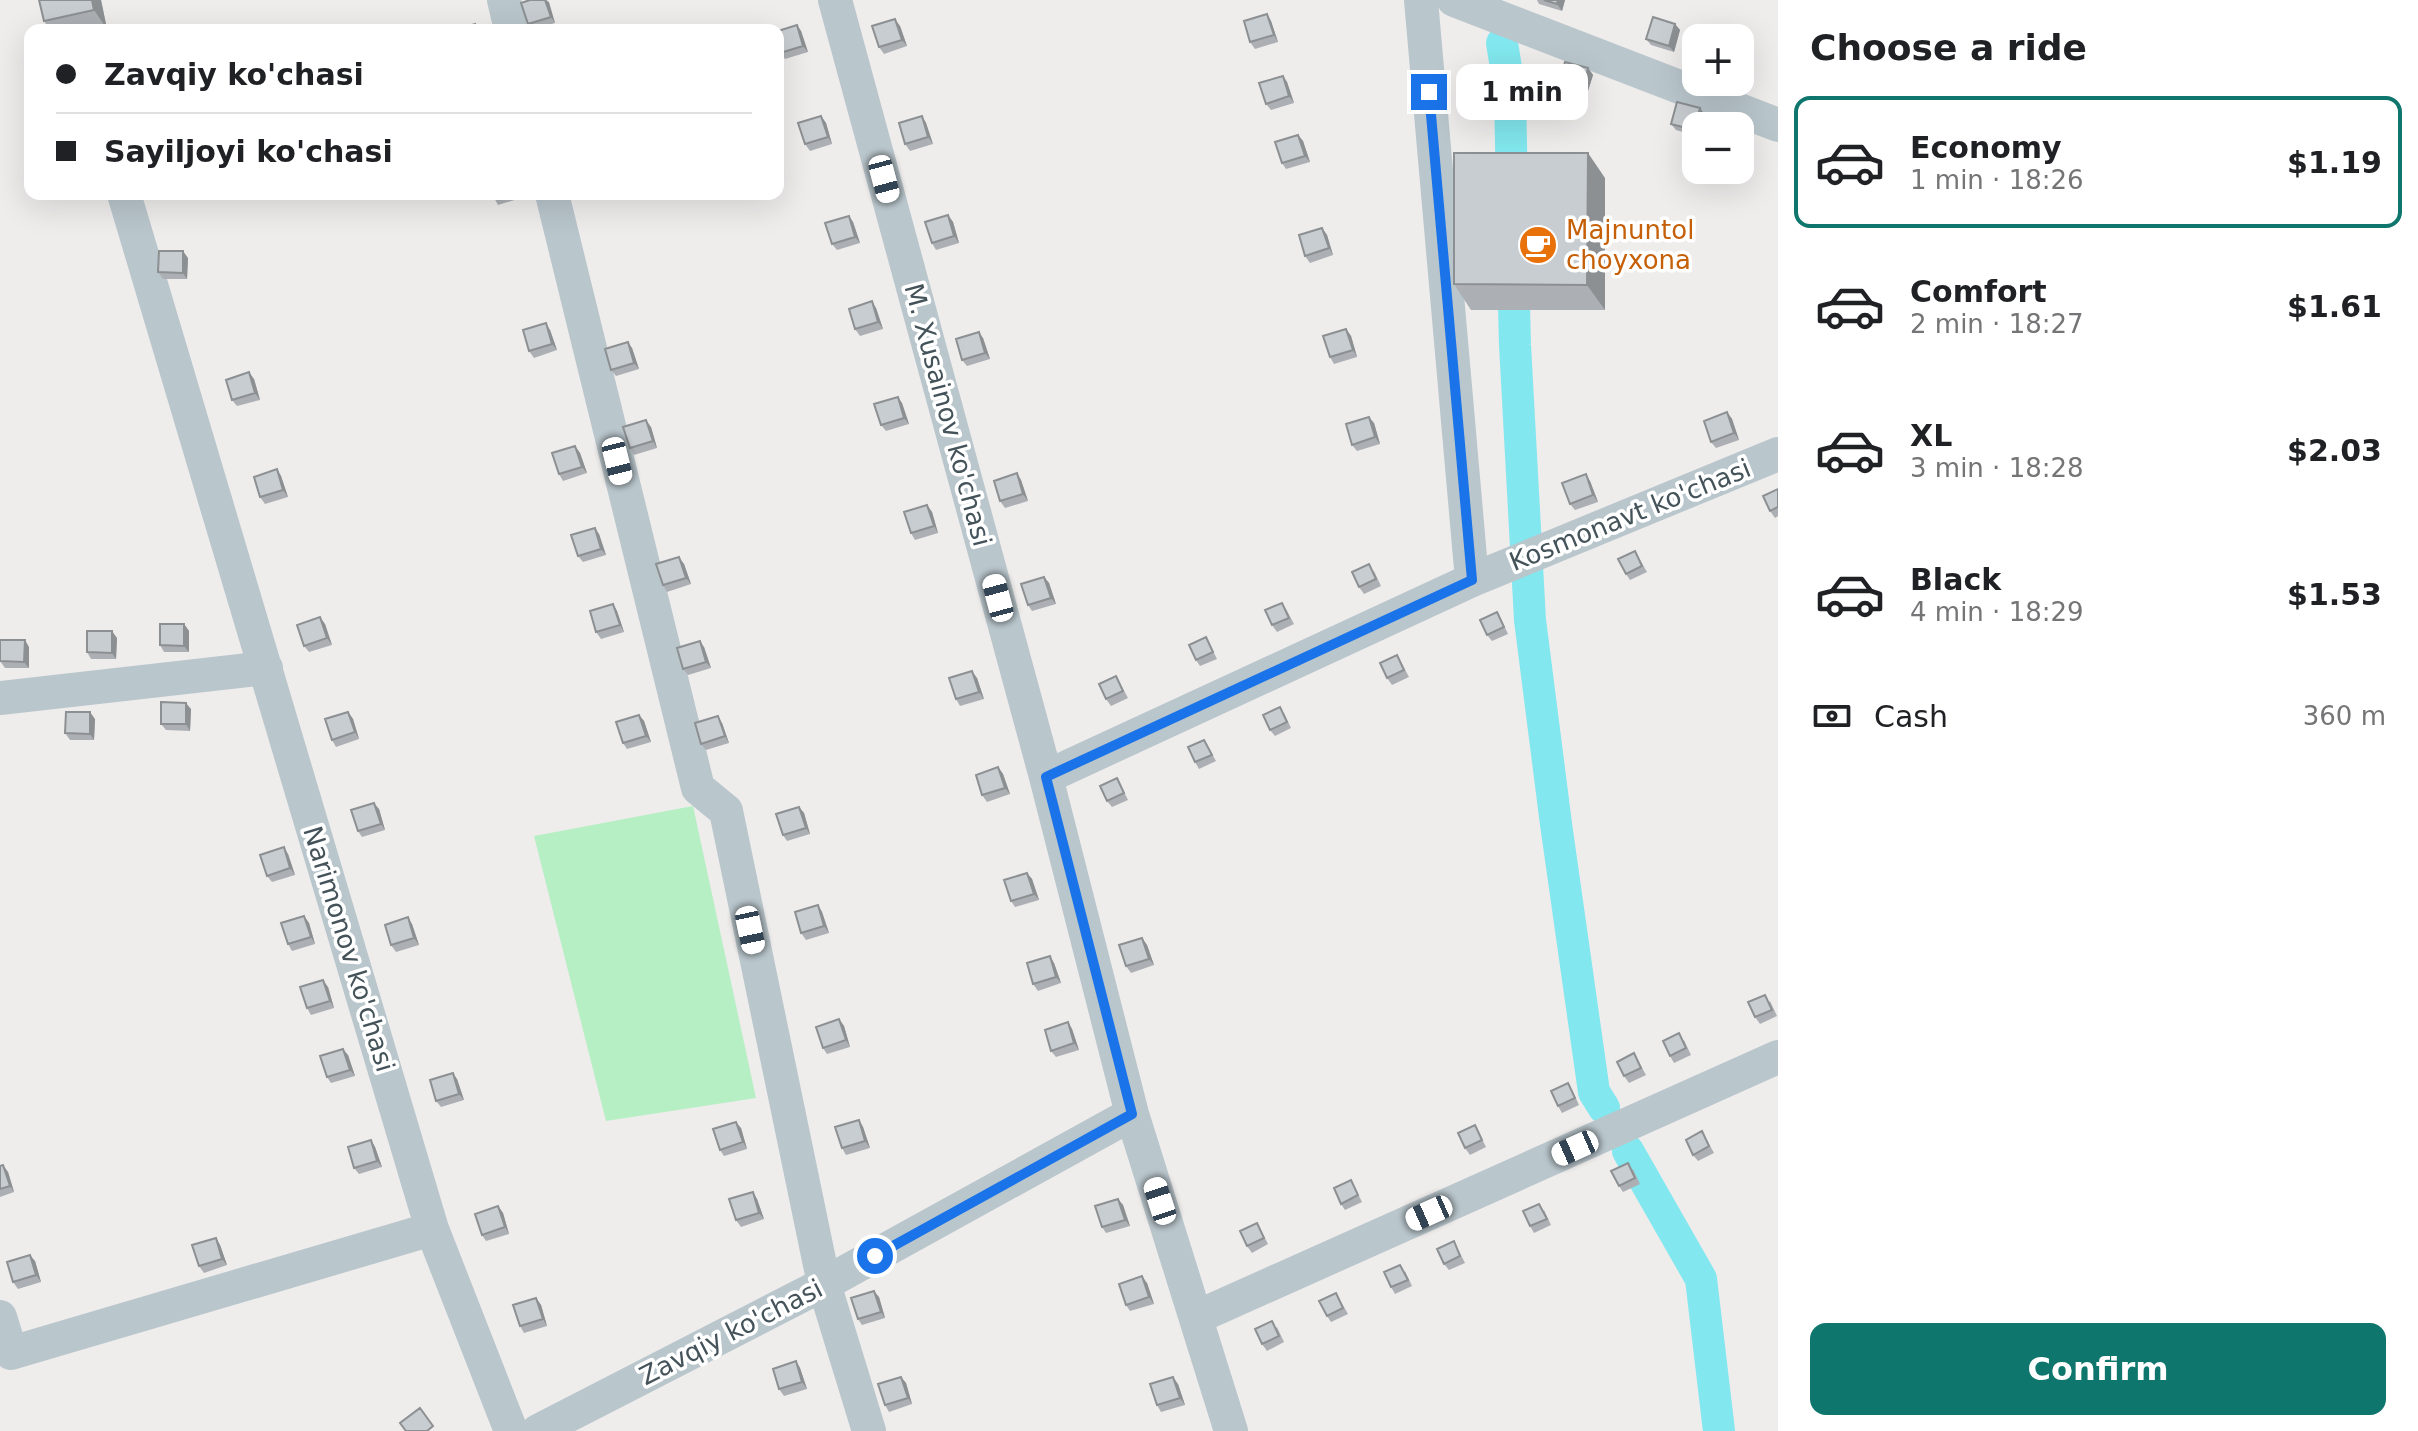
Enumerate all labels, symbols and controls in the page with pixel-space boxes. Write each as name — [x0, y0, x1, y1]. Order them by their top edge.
map controls — [1682, 24, 1754, 184]
button: + — [1682, 24, 1754, 96]
text: Choose a ride — [1810, 27, 2087, 68]
text: Zavqiy ko'chasi — [104, 57, 364, 92]
callout: 1 min — [1457, 64, 1589, 120]
route end — [1411, 74, 1447, 110]
text: 1 min — [1481, 77, 1563, 107]
button: − — [1682, 112, 1754, 184]
icon: car — [1814, 126, 1886, 198]
text: Economy — [1910, 130, 2062, 165]
text: Sayiljoyi ko'chasi — [104, 134, 393, 169]
text: $1.19 — [2287, 145, 2382, 180]
car — [866, 153, 902, 205]
text: 1 min · 18:26 — [1910, 165, 2084, 195]
place label: Majnuntol choyxona — [1566, 215, 1694, 275]
cafe icon: Majnuntol choyxona — [1517, 224, 1559, 266]
icon: car — [1814, 270, 1886, 342]
text: Comfort — [1910, 274, 2047, 309]
street label: M. Xusainov ko'chasi — [898, 280, 998, 550]
text: $1.61 — [2287, 289, 2382, 324]
text: 2 min · 18:27 — [1910, 309, 2084, 339]
icon: car — [1814, 414, 1886, 486]
text: XL — [1910, 418, 1952, 453]
text: $2.03 — [2287, 433, 2382, 468]
car — [600, 435, 634, 487]
street label: Kosmonavt ko'chasi — [1505, 453, 1755, 577]
text: 3 min · 18:28 — [1910, 453, 2084, 483]
icon: car — [1814, 558, 1886, 630]
text: Black — [1910, 562, 2001, 597]
car — [980, 572, 1016, 624]
text: $1.53 — [2287, 577, 2382, 612]
text: 4 min · 18:29 — [1910, 597, 2084, 627]
icon: cash — [1810, 694, 1854, 738]
text: Cash — [1874, 699, 1948, 734]
text: 360 m — [2303, 701, 2386, 731]
street label: Narimonov ko'chasi — [297, 823, 401, 1075]
car — [733, 904, 767, 956]
car — [1548, 1127, 1602, 1169]
car — [1141, 1174, 1179, 1228]
car — [1402, 1192, 1456, 1234]
route start — [857, 1238, 893, 1274]
street label: Zavqiy ko'chasi — [635, 1273, 827, 1391]
button: Confirm — [1810, 1323, 2386, 1415]

